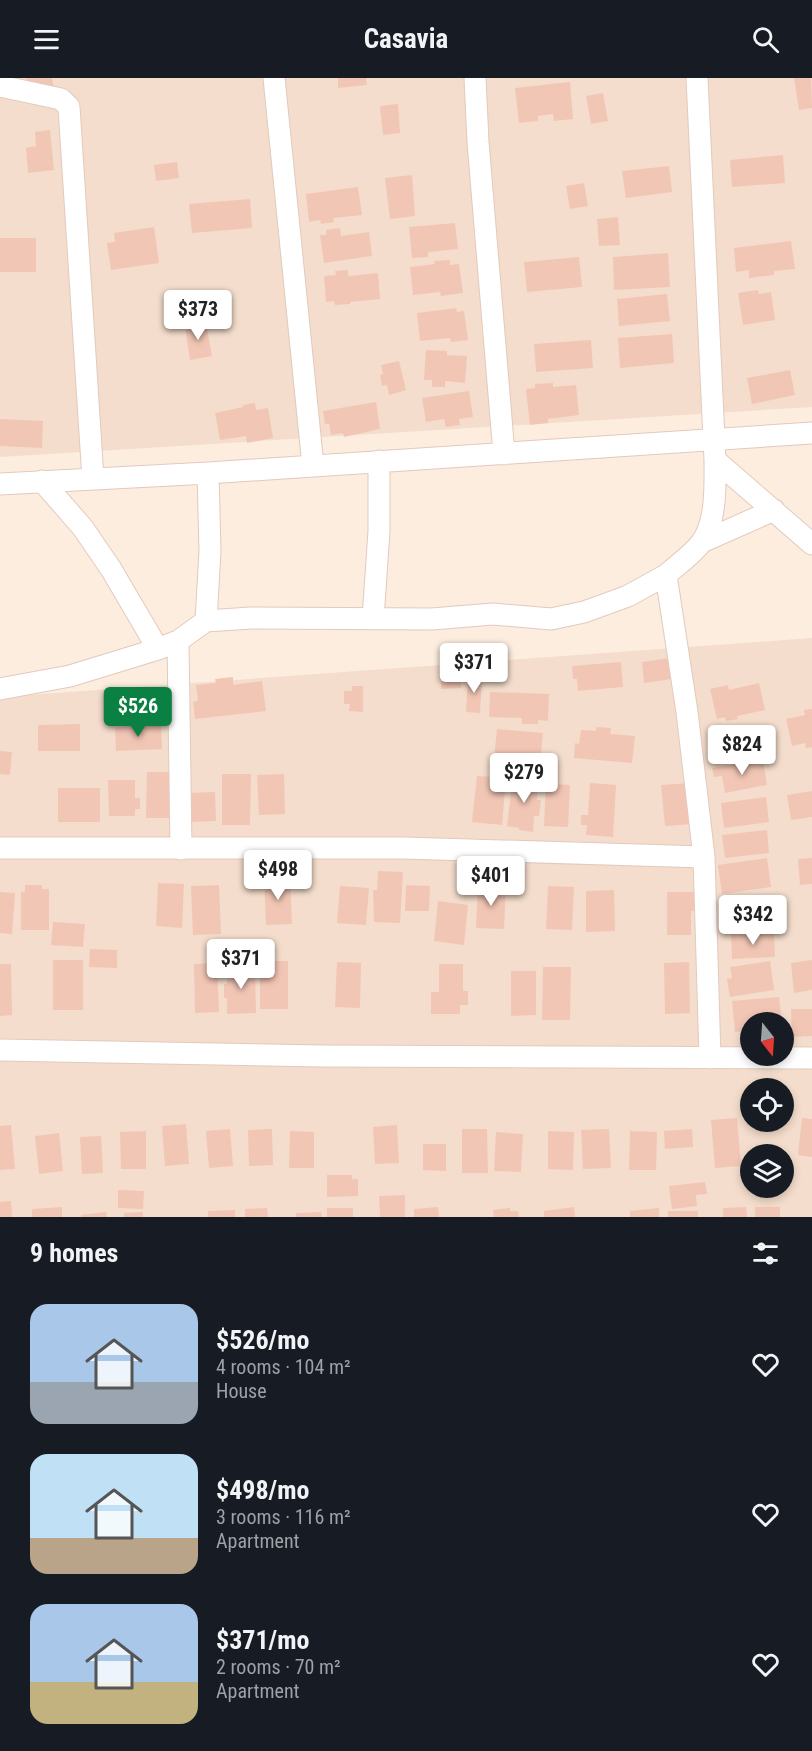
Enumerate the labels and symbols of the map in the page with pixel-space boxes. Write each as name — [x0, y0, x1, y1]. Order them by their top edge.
pin: $373 — [162, 290, 234, 341]
pin: $371 — [438, 643, 510, 694]
pin: $526 — [102, 687, 174, 738]
pin: $824 — [706, 725, 778, 776]
pin: $279 — [488, 753, 560, 804]
pin: $498 — [242, 850, 314, 901]
pin: $401 — [455, 856, 527, 907]
pin: $342 — [717, 895, 789, 946]
pin: $371 — [205, 939, 277, 990]
north arrow — [740, 1012, 794, 1066]

